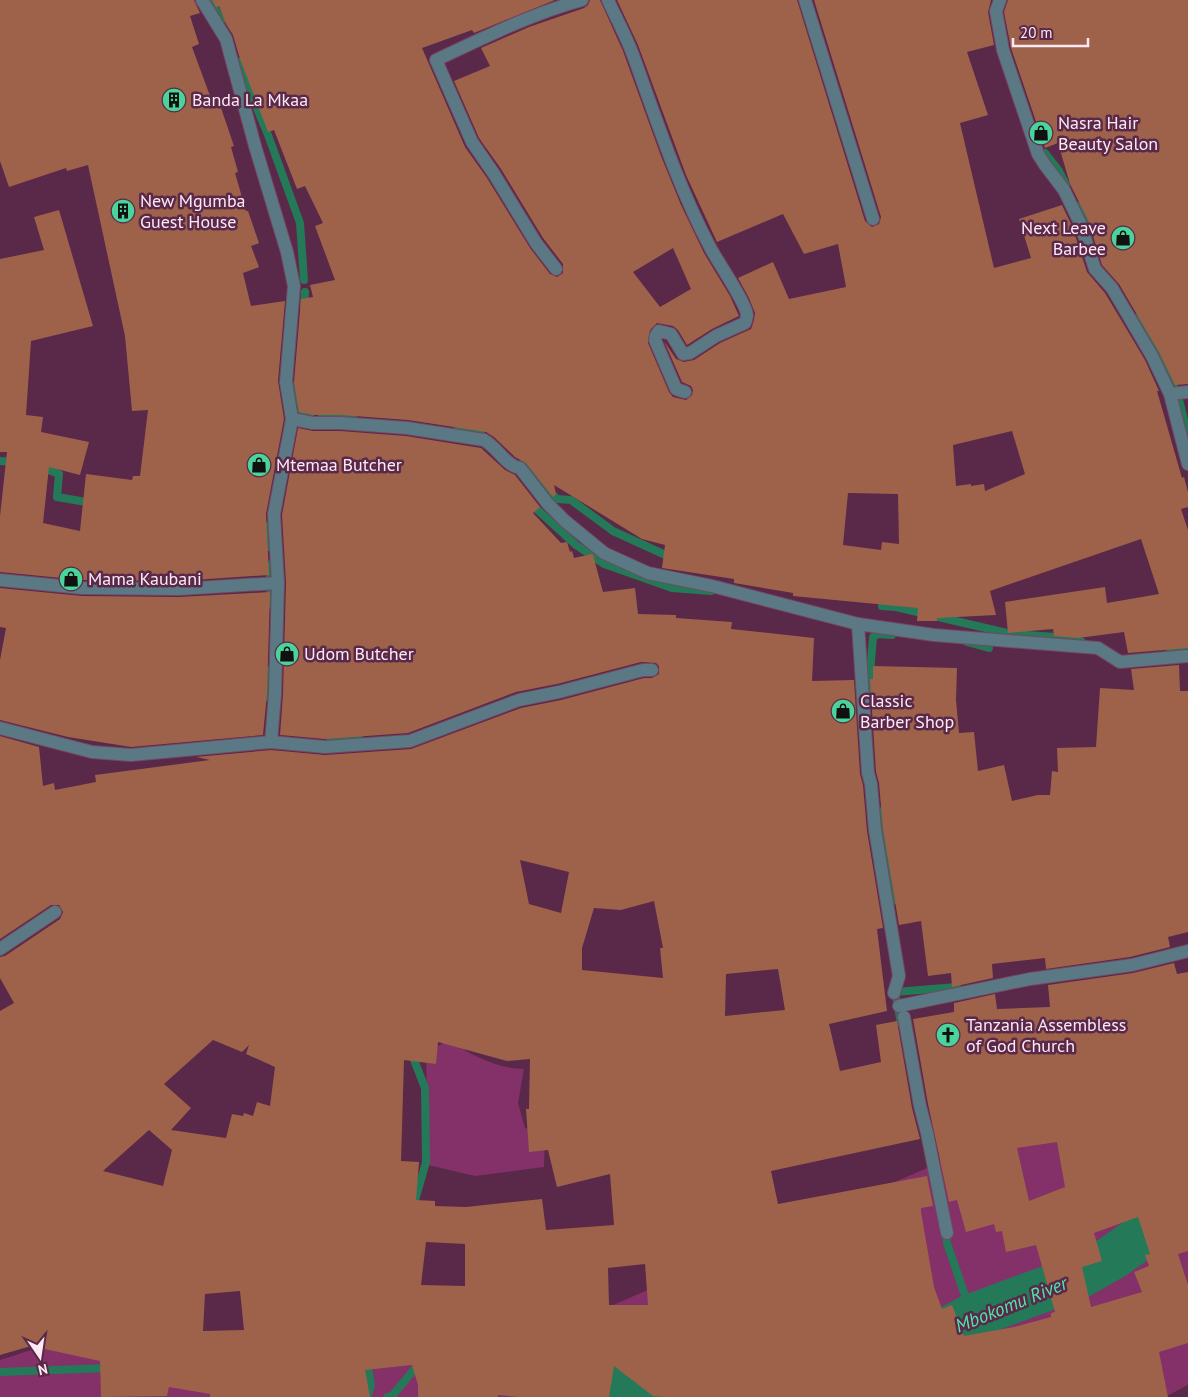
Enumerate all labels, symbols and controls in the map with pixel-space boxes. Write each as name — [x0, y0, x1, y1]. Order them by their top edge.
scale bar — [1013, 15, 1088, 47]
text: 20 m — [1020, 23, 1053, 42]
building icon: Banda La Mkaa — [161, 87, 187, 113]
place label: Banda La Mkaa — [192, 88, 308, 111]
place label: Nasra Hair Beauty Salon — [1058, 111, 1158, 155]
shop icon: Nasra Hair Beauty Salon — [1028, 120, 1054, 146]
place label: New Mgumba Guest House — [140, 189, 246, 233]
building icon: New Mgumba Guest House — [110, 198, 136, 224]
place label: Next Leave Barbee — [1021, 216, 1106, 260]
shop icon: Next Leave Barbee — [1110, 225, 1136, 251]
shop icon: Mtemaa Butcher — [246, 452, 272, 478]
place label: Mtemaa Butcher — [276, 453, 402, 476]
shop icon: Mama Kaubani — [58, 566, 84, 592]
place label: Mama Kaubani — [88, 567, 202, 590]
shop icon: Udom Butcher — [274, 641, 300, 667]
place label: Udom Butcher — [304, 642, 414, 665]
place label: Classic Barber Shop — [860, 689, 954, 733]
shop icon: Classic Barber Shop — [830, 698, 856, 724]
place label: Tanzania Assembless of God Church — [966, 1013, 1126, 1057]
church icon: Tanzania Assembless of God Church — [935, 1022, 961, 1048]
water label: Mbokomu River — [951, 1270, 1072, 1337]
north arrow — [15, 1332, 65, 1382]
text: N — [36, 1360, 49, 1379]

